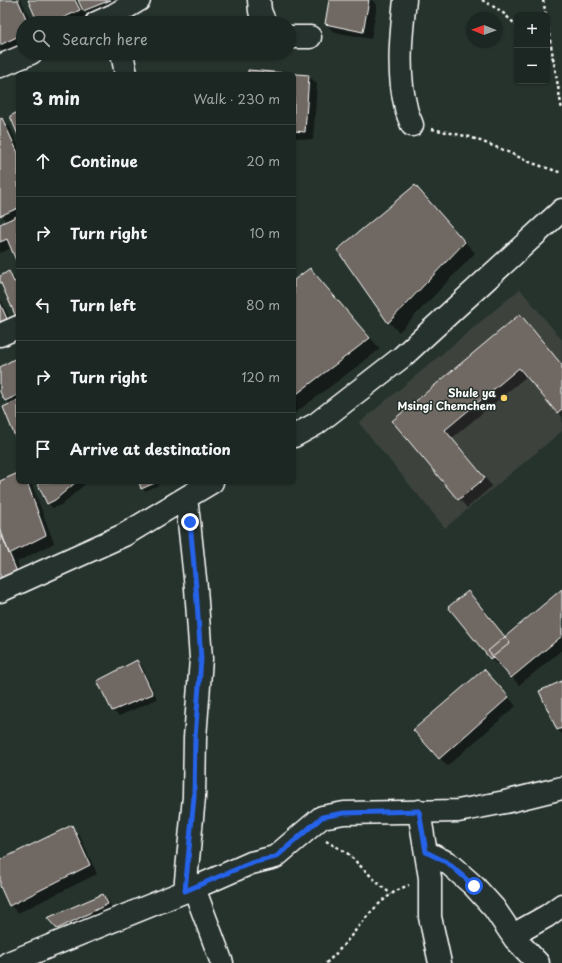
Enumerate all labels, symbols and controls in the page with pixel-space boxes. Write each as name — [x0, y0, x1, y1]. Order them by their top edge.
north arrow — [466, 12, 502, 48]
map controls — [514, 12, 550, 84]
button: + — [514, 12, 550, 48]
search box — [16, 16, 296, 60]
icon: search — [30, 27, 52, 49]
text: Search here — [62, 27, 148, 50]
button: − — [514, 48, 550, 84]
text: 3 min — [32, 85, 80, 111]
text: Walk · 230 m — [193, 89, 280, 108]
text: Continue — [70, 149, 138, 172]
icon: ahead — [32, 150, 54, 172]
text: 20 m — [246, 151, 280, 170]
text: Turn right — [70, 221, 147, 244]
icon: right — [32, 222, 54, 244]
text: 10 m — [250, 223, 280, 242]
text: Turn left — [70, 293, 136, 316]
icon: left — [32, 294, 54, 316]
text: 80 m — [246, 295, 280, 314]
text: Turn right — [70, 365, 147, 388]
icon: right — [32, 366, 54, 388]
text: 120 m — [241, 367, 280, 386]
place label: Shule ya Msingi Chemchem — [398, 384, 496, 414]
marker: Shule ya Msingi Chemchem — [499, 393, 509, 403]
text: Arrive at destination — [70, 437, 231, 460]
icon: arrive — [32, 438, 54, 460]
route end — [181, 513, 199, 531]
route start — [465, 877, 483, 895]

